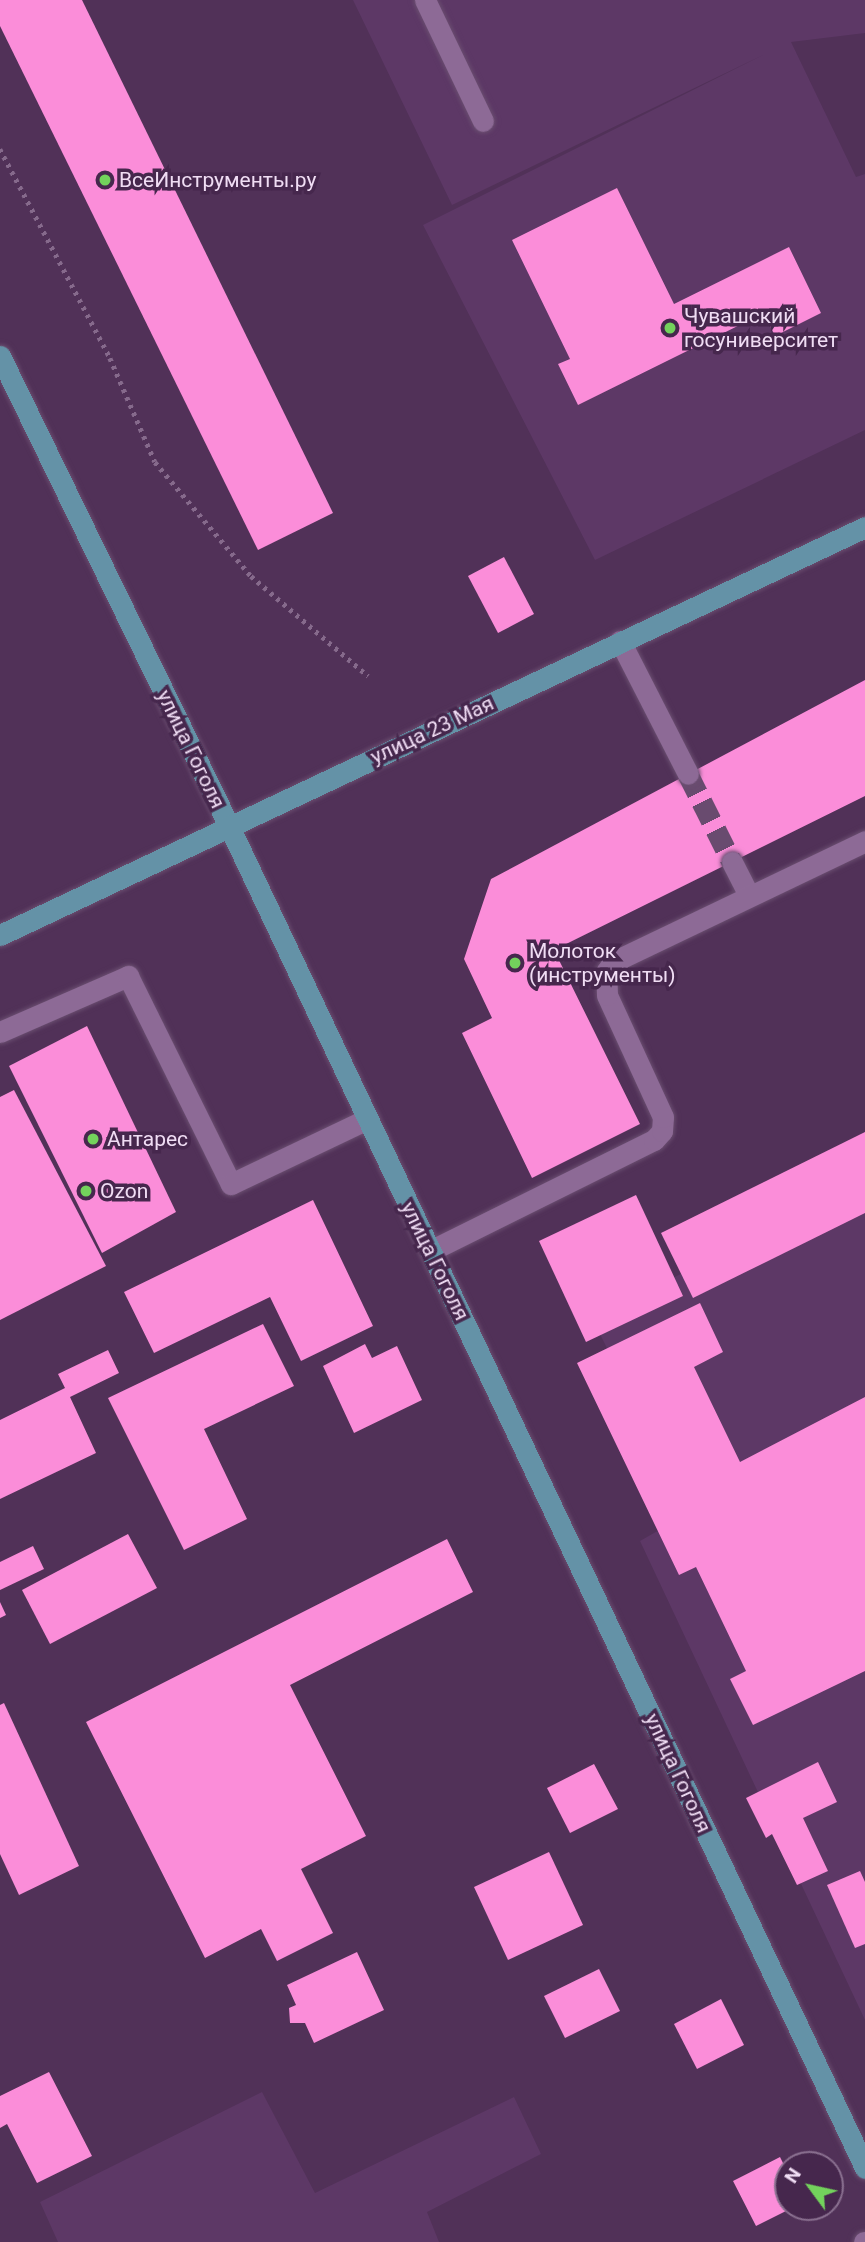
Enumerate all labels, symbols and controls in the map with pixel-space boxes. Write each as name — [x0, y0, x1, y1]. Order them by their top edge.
place label: ВсеИнструменты.ру — [119, 167, 316, 193]
marker: ВсеИнструменты.ру — [97, 172, 113, 188]
place label: Чувашский госуниверситет — [684, 303, 838, 353]
marker: Чувашский госуниверситет — [662, 320, 678, 336]
street label: улица Гоголя — [151, 686, 231, 812]
street label: улица 23 Мая — [366, 690, 498, 770]
place label: Молоток (инструменты) — [529, 938, 676, 988]
marker: Молоток (инструменты) — [507, 955, 523, 971]
place label: Антарес — [107, 1126, 188, 1152]
marker: Антарес — [85, 1131, 101, 1147]
place label: Ozon — [100, 1178, 148, 1204]
marker: Ozon — [78, 1183, 94, 1199]
street label: улица Гоголя — [395, 1198, 475, 1324]
street label: улица Гоголя — [639, 1709, 717, 1837]
north arrow — [774, 2151, 844, 2221]
text: N — [779, 2163, 806, 2187]

